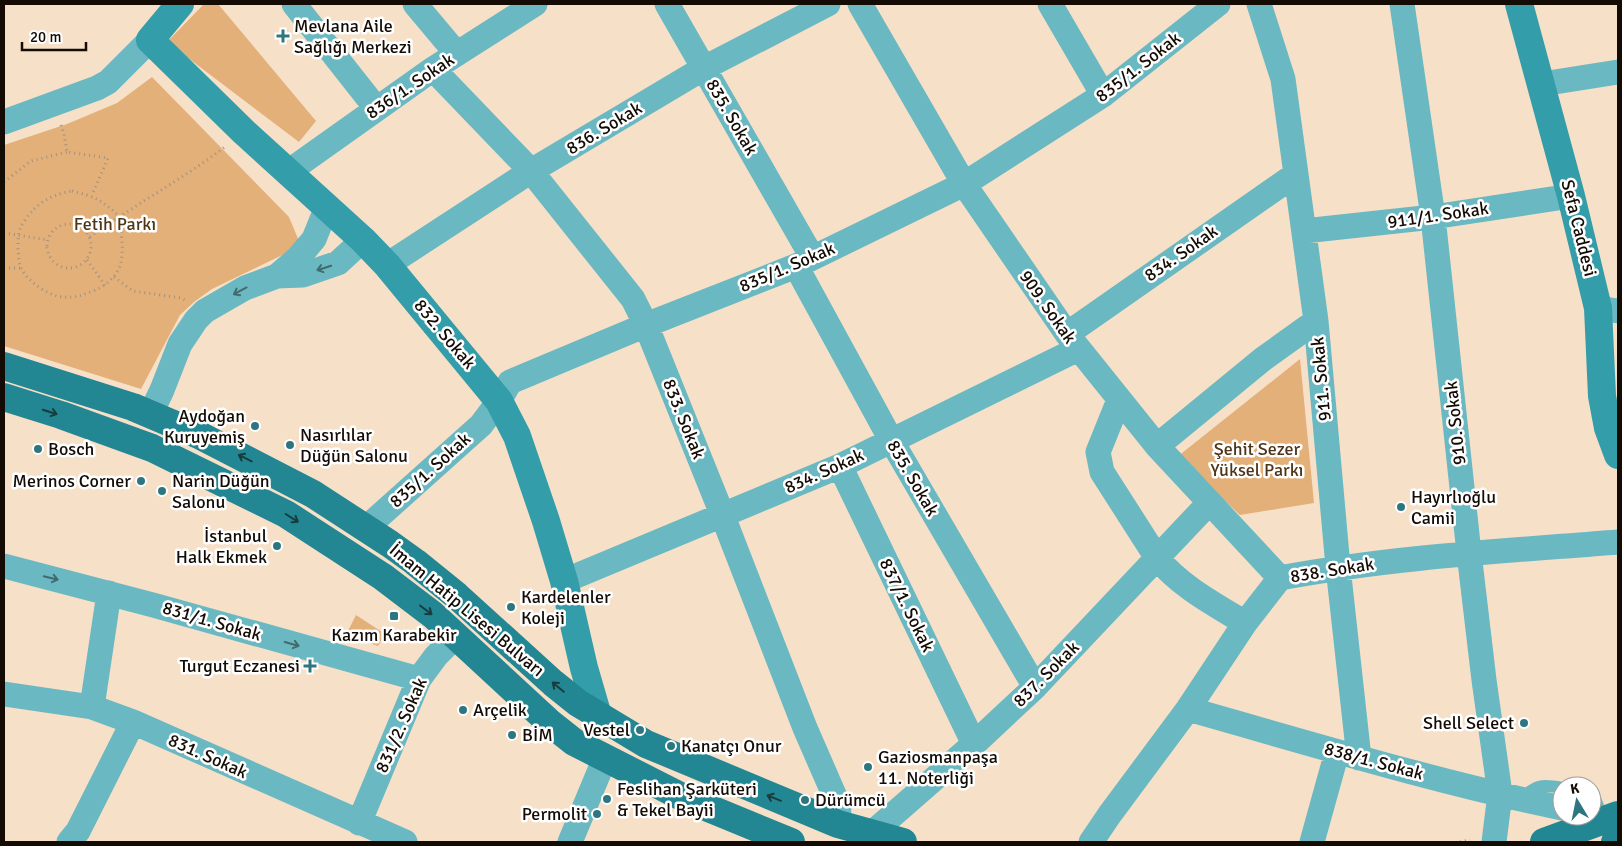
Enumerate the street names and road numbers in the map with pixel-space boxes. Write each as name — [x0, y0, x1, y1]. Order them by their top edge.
street label: 835/1. Sokak — [1091, 27, 1185, 107]
street label: 836/1. Sokak — [362, 48, 458, 124]
street label: 835. Sokak — [701, 75, 763, 159]
street label: 836. Sokak — [562, 97, 646, 159]
street label: Sefa Caddesi — [1556, 177, 1602, 279]
street label: 911/1. Sokak — [1386, 197, 1490, 233]
street label: 834. Sokak — [1140, 220, 1222, 286]
street label: 835/1. Sokak — [736, 237, 838, 297]
street label: 909. Sokak — [1015, 266, 1081, 348]
street label: 832. Sokak — [409, 295, 481, 373]
street label: 911. Sokak — [1306, 336, 1336, 422]
street label: 833. Sokak — [658, 376, 710, 462]
street label: 910. Sokak — [1440, 380, 1470, 466]
street label: 835/1. Sokak — [385, 428, 475, 512]
street label: 835. Sokak — [882, 436, 944, 520]
street label: 834. Sokak — [781, 444, 867, 498]
street label: İmam Hatip Lisesi Bulvarı — [385, 539, 549, 681]
street label: 838. Sokak — [1289, 553, 1375, 587]
street label: 837/1. Sokak — [875, 554, 939, 656]
street label: 831/1. Sokak — [160, 596, 264, 646]
street label: 837. Sokak — [1008, 636, 1084, 712]
street label: 831/2. Sokak — [370, 674, 432, 776]
street label: 831. Sokak — [165, 729, 251, 783]
street label: 838/1. Sokak — [1322, 737, 1426, 785]

